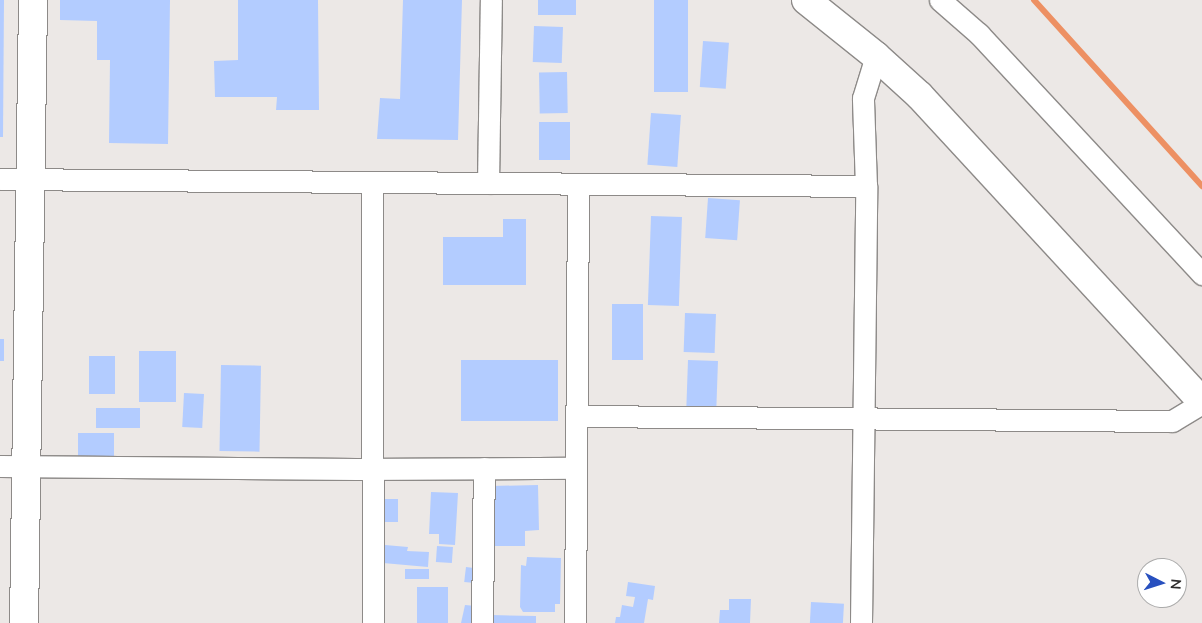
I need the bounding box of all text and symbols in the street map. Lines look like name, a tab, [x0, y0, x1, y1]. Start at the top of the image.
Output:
north arrow	[1137, 558, 1187, 608]
text: N	[1167, 578, 1185, 590]

